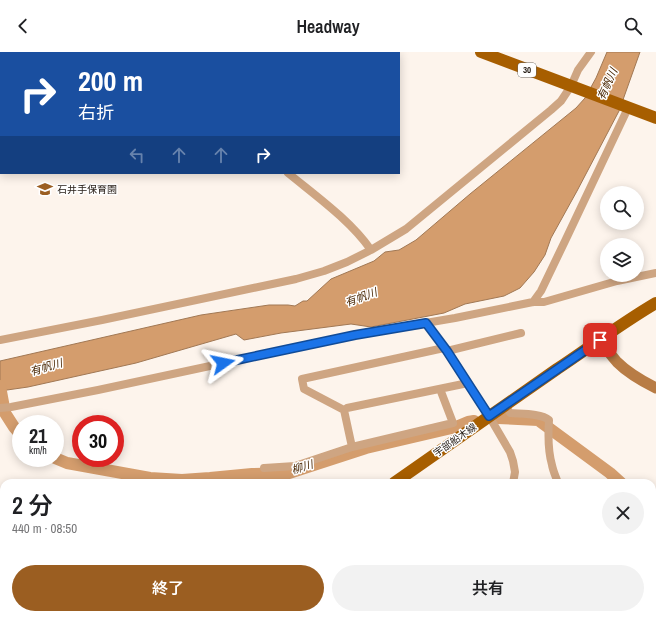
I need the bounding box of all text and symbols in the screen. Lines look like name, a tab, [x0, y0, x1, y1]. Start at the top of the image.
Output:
text: Headway	[296, 14, 360, 39]
icon: back	[12, 15, 34, 37]
icon: search	[622, 15, 644, 37]
text: 200 m	[78, 62, 143, 100]
road number: 30	[518, 63, 536, 77]
water label: 有帆川	[594, 65, 621, 102]
icon: right	[12, 68, 64, 120]
text: 右折	[78, 100, 114, 125]
icon: left	[126, 144, 148, 166]
icon: ahead	[168, 144, 190, 166]
icon: ahead	[210, 144, 232, 166]
icon: right	[252, 144, 274, 166]
school or university icon: 石井手保育園	[36, 180, 54, 198]
place label: 石井手保育園	[57, 183, 117, 196]
map controls	[600, 186, 644, 282]
button: search	[600, 186, 644, 230]
button: layers	[600, 238, 644, 282]
water label: 有帆川	[343, 284, 380, 309]
pin	[583, 323, 617, 357]
icon: arrive	[589, 329, 611, 351]
position arrow	[202, 342, 244, 384]
water label: 有帆川	[28, 355, 65, 378]
speed limit sign: 30	[72, 415, 124, 467]
street label: 宇部船木線	[431, 420, 479, 460]
text: 21	[29, 422, 47, 449]
text: km/h	[29, 444, 47, 457]
water label: 柳川	[289, 457, 316, 477]
text: 2 分	[12, 489, 52, 521]
button: close	[602, 492, 644, 534]
text: 440 m · 08:50	[12, 520, 77, 537]
button: 終了	[12, 565, 324, 611]
button: 共有	[332, 565, 644, 611]

